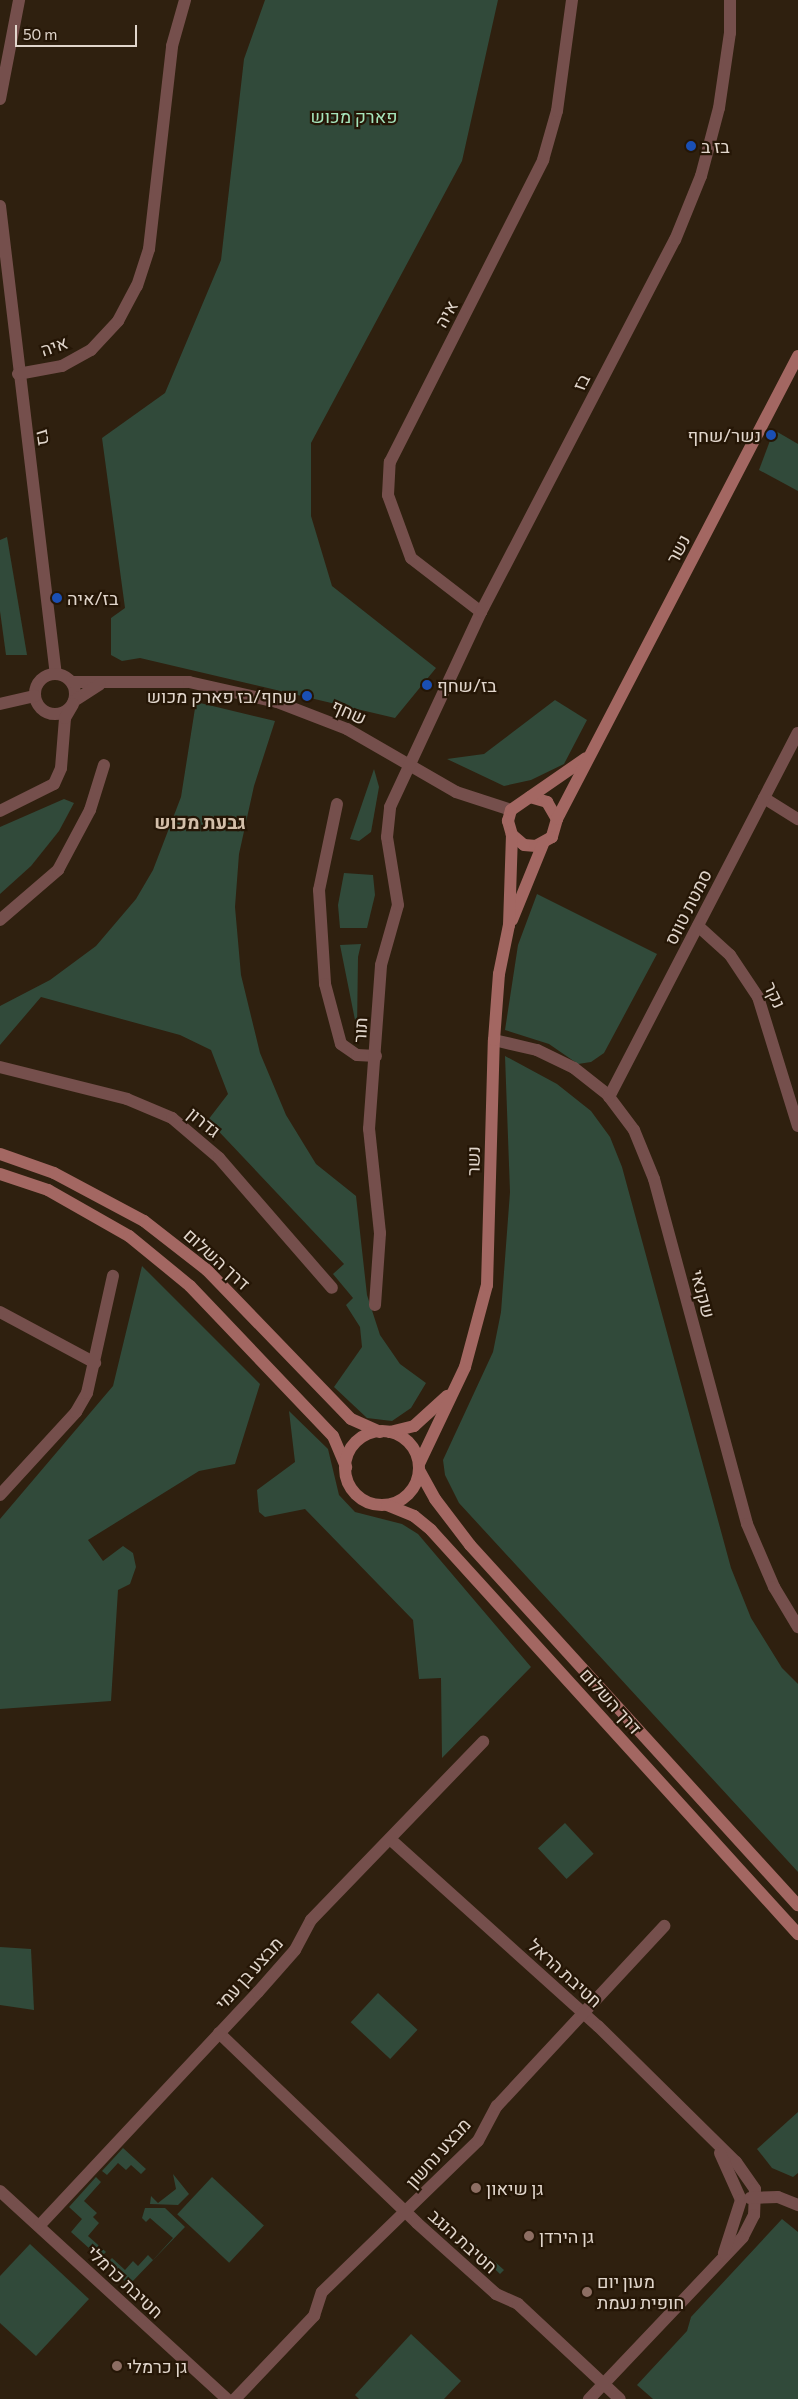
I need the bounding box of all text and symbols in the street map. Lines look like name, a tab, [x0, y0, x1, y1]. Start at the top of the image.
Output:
scale bar	[18, 15, 140, 47]
text: 50 m	[23, 25, 57, 43]
park label: פארק מכוש	[311, 105, 397, 127]
place label: בז ב	[701, 135, 730, 157]
marker: בז ב	[685, 140, 697, 152]
street label: איה	[430, 297, 462, 331]
street label: איה	[37, 331, 71, 361]
street label: בז	[568, 370, 594, 394]
place label: נשר/שחף	[687, 424, 761, 446]
street label: בז	[32, 428, 56, 446]
marker: נשר/שחף	[765, 429, 777, 441]
street label: נשר	[662, 531, 694, 567]
place label: בז/איה	[67, 587, 118, 609]
marker: בז/איה	[51, 592, 63, 604]
place label: בז/שחף	[437, 674, 497, 696]
marker: בז/שחף	[421, 679, 433, 691]
place label: שחף/בז פארק מכוש	[147, 685, 297, 707]
marker: שחף/בז פארק מכוש	[301, 690, 313, 702]
street label: שחף	[328, 695, 370, 729]
district label: גבעת מכוש	[154, 811, 246, 833]
street label: סמטת טווס	[660, 866, 716, 948]
street label: נקר	[760, 978, 790, 1012]
street label: תור	[349, 1017, 371, 1043]
street label: גדרון	[183, 1102, 225, 1142]
street label: נשר	[462, 1146, 484, 1176]
street label: דרך השלום	[180, 1224, 254, 1294]
street label: שקנאי	[686, 1268, 720, 1320]
street label: דרך השלום	[576, 1664, 646, 1738]
street label: מבצע בן עמי	[211, 1932, 287, 2014]
street label: חטיבת הראל	[524, 1934, 606, 2012]
street label: מבצע נחשון	[401, 2114, 475, 2192]
place label: גן שיאון	[486, 2177, 543, 2199]
marker: גן שיאון	[470, 2182, 482, 2194]
street label: חטיבת הנגב	[424, 2204, 502, 2278]
place label: גן הירדן	[539, 2225, 594, 2247]
marker: גן הירדן	[523, 2230, 535, 2242]
street label: חטיבת כרמלי	[82, 2241, 168, 2323]
place label: מעון יום חופית נעמת	[597, 2271, 684, 2314]
marker: מעון יום חופית נעמת	[581, 2286, 593, 2298]
place label: גן כרמלי	[127, 2355, 187, 2377]
marker: גן כרמלי	[111, 2360, 123, 2372]

